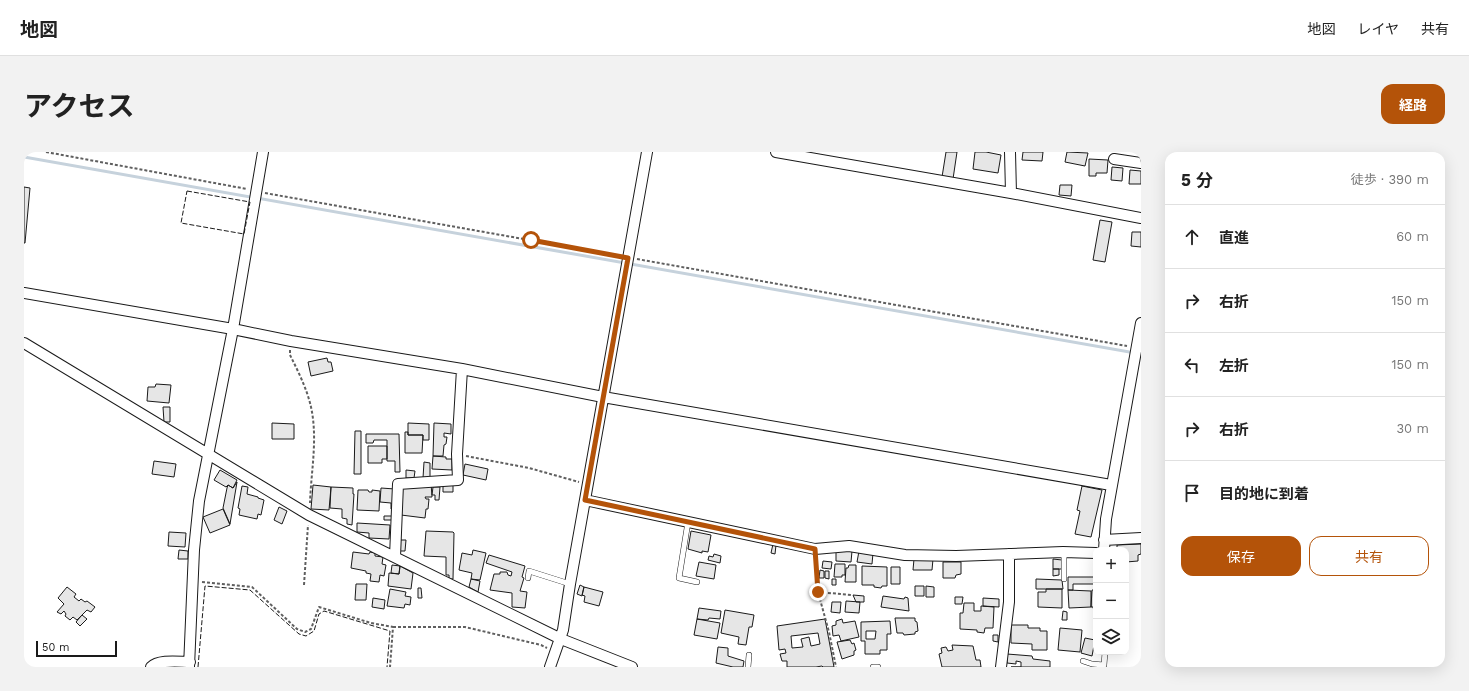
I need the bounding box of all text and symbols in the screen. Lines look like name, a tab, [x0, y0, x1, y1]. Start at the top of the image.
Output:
text: 地図	[20, 18, 58, 41]
text: 地図	[1307, 21, 1335, 37]
text: レイヤ	[1357, 21, 1399, 37]
text: 共有	[1421, 21, 1449, 37]
button: 経路	[1381, 84, 1445, 124]
text: アクセス	[24, 90, 135, 123]
text: 5 分	[1181, 170, 1213, 190]
text: 徒歩 · 390 m	[1351, 172, 1429, 187]
icon: ahead	[1181, 226, 1203, 248]
text: 直進	[1219, 229, 1249, 247]
text: 60 m	[1396, 229, 1429, 244]
route start	[522, 231, 540, 249]
icon: right	[1181, 290, 1203, 312]
text: 右折	[1219, 293, 1249, 311]
text: 150 m	[1391, 293, 1429, 308]
icon: left	[1181, 354, 1203, 376]
text: 左折	[1219, 357, 1249, 375]
text: 150 m	[1391, 357, 1429, 372]
icon: right	[1181, 418, 1203, 440]
text: 右折	[1219, 421, 1249, 439]
text: 30 m	[1397, 421, 1429, 436]
icon: arrive	[1181, 482, 1203, 504]
text: 目的地に到着	[1219, 485, 1309, 503]
button: 保存	[1181, 536, 1301, 576]
button: 共有	[1309, 536, 1429, 576]
map controls	[1093, 547, 1129, 655]
button: +	[1093, 547, 1129, 583]
route end	[809, 583, 827, 601]
button: −	[1093, 583, 1129, 619]
button: layers	[1093, 619, 1129, 655]
scale bar	[36, 639, 117, 658]
text: 50 m	[42, 641, 69, 654]

